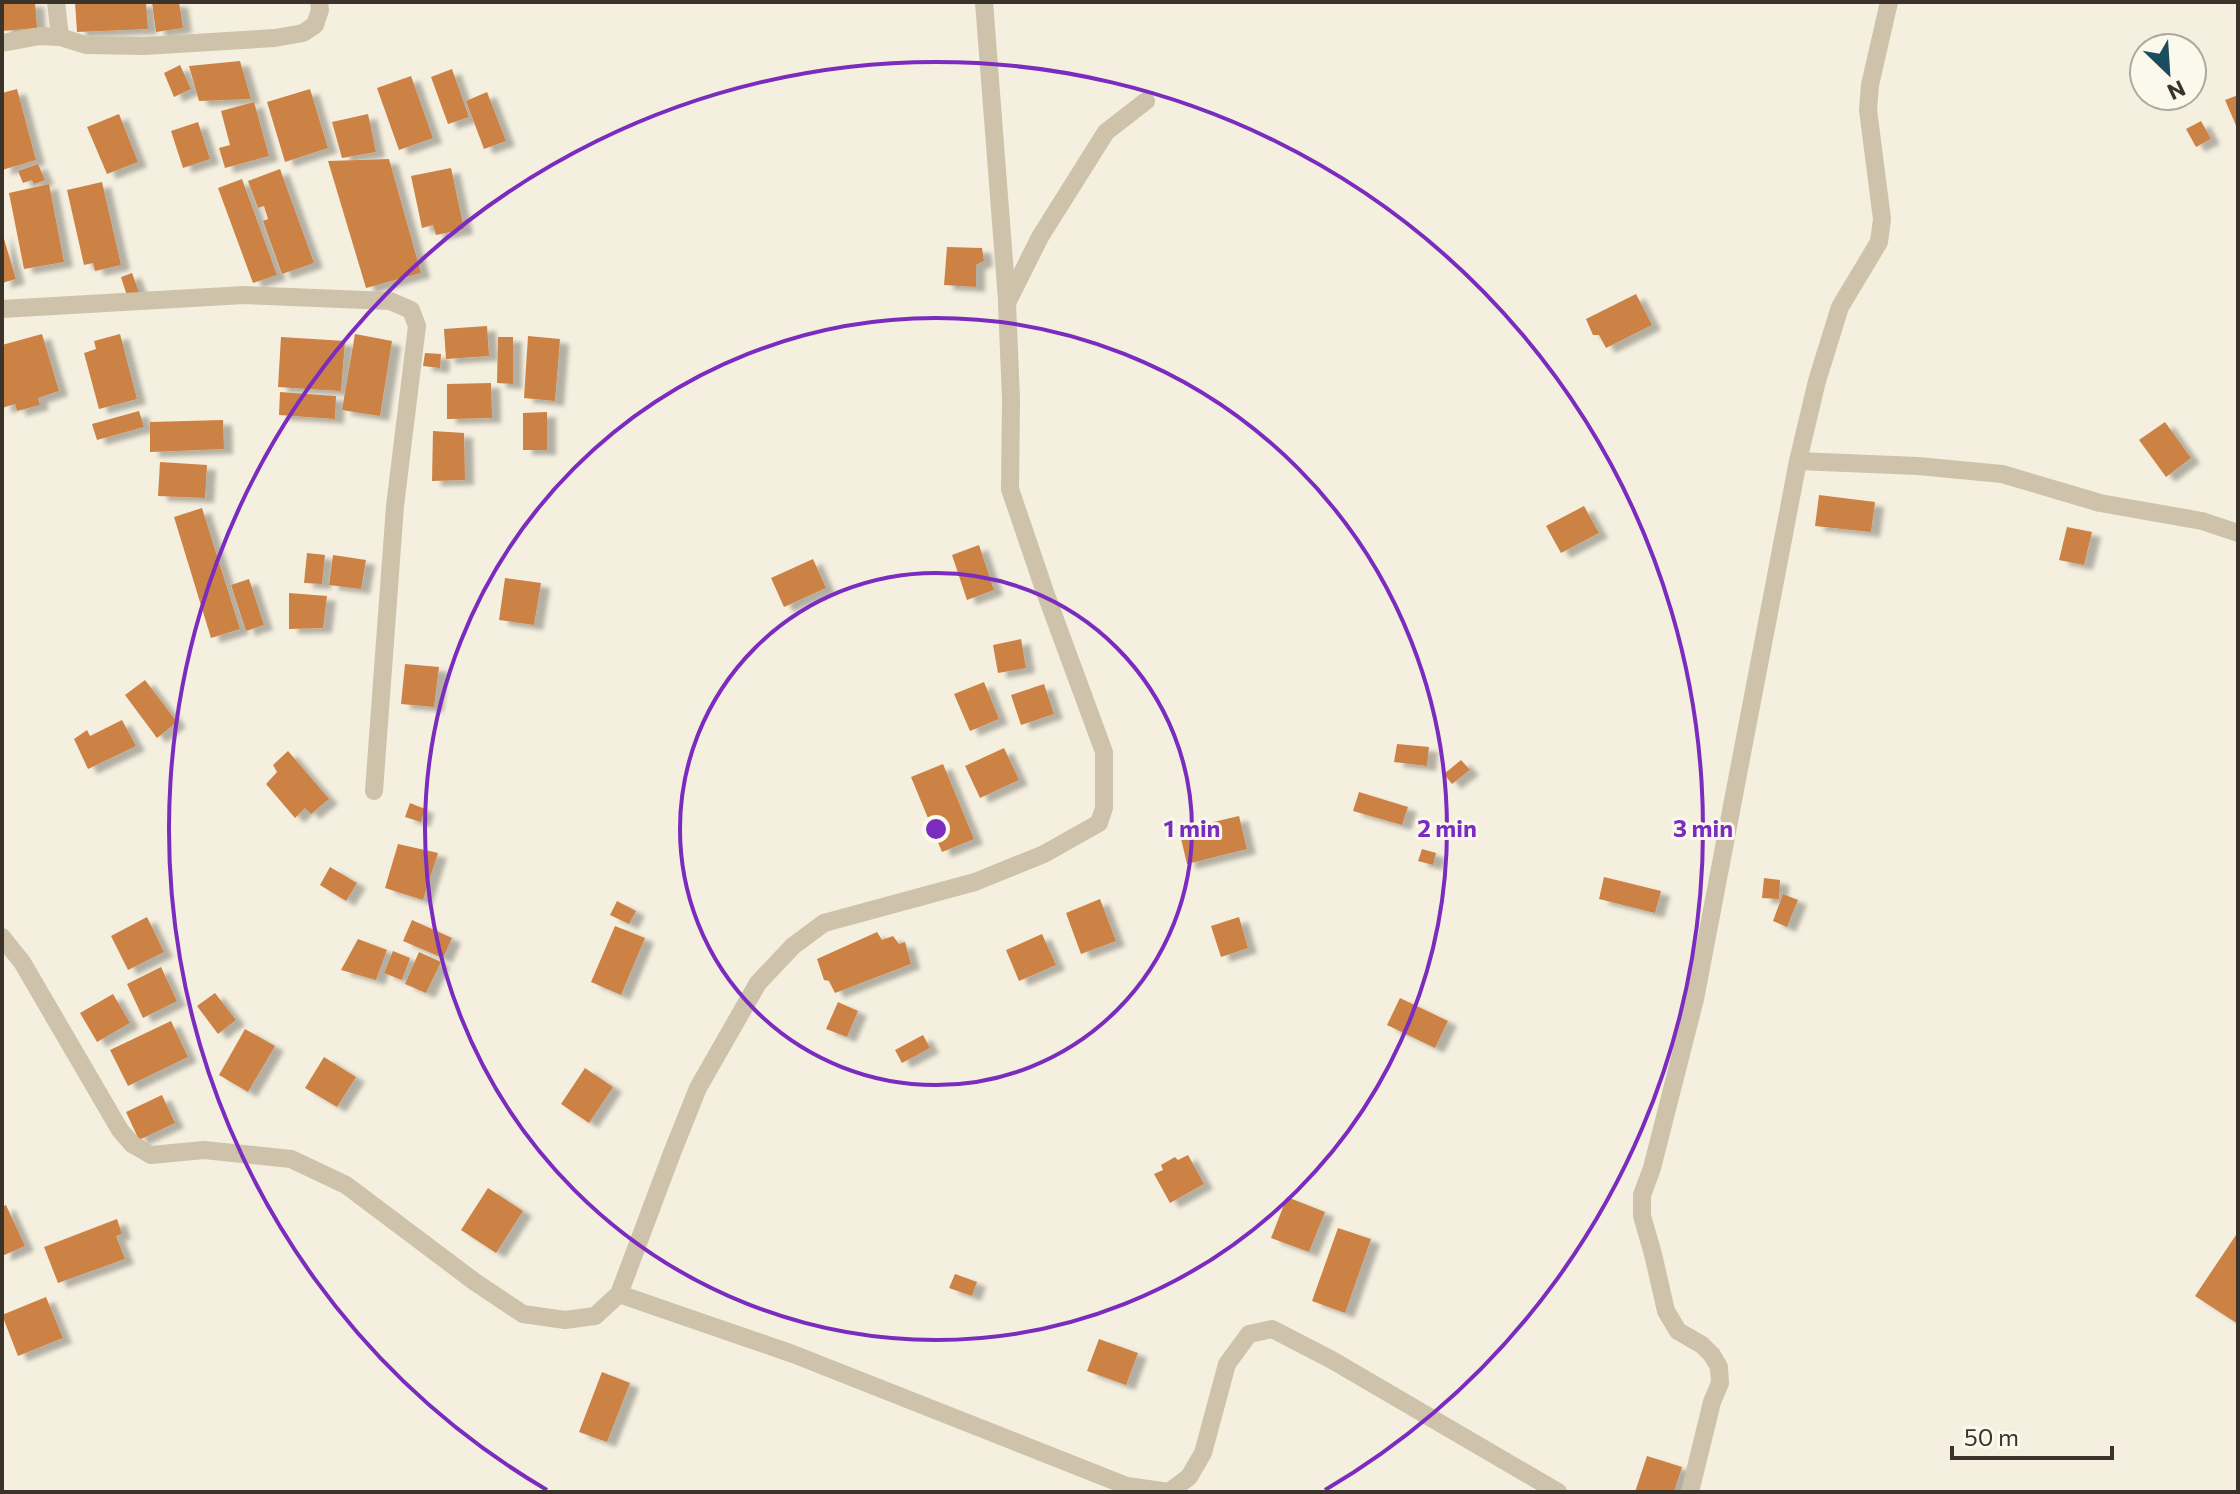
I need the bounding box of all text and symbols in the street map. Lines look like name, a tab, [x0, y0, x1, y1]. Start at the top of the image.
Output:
north arrow	[2128, 32, 2208, 112]
text: N	[2163, 75, 2190, 106]
text: 1 min	[1164, 813, 1220, 842]
text: 2 min	[1417, 813, 1477, 842]
text: 3 min	[1673, 813, 1733, 842]
centre of rings	[922, 815, 950, 843]
scale bar	[1952, 1410, 2112, 1460]
text: 50 m	[1964, 1422, 2019, 1451]

